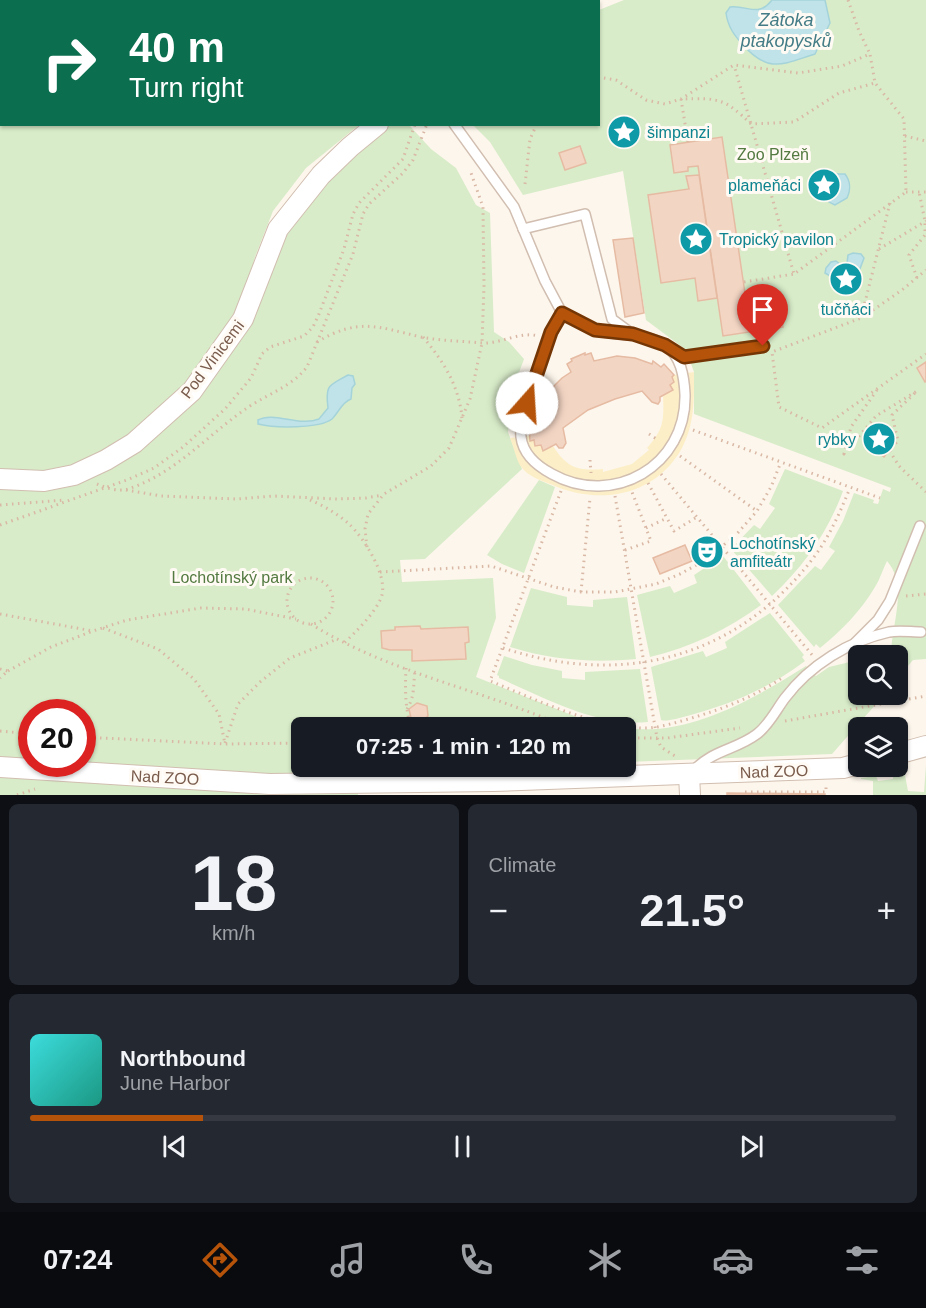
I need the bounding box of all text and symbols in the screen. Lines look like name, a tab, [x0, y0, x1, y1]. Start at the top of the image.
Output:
water label: Zátoka ptakopysků	[739, 10, 832, 51]
icon: right	[30, 24, 108, 102]
text: 40 m	[129, 24, 225, 71]
text: Turn right	[129, 73, 244, 103]
place icon: šimpanzi	[606, 114, 642, 150]
place label: šimpanzi	[647, 124, 710, 141]
park label: Zoo Plzeň	[737, 146, 809, 163]
place icon: plameňáci	[806, 167, 842, 203]
place label: plameňáci	[728, 177, 801, 194]
place icon: Tropický pavilon	[678, 221, 714, 257]
place label: Tropický pavilon	[719, 231, 834, 248]
place icon: tučňáci	[828, 261, 864, 297]
pin	[737, 284, 788, 346]
icon: arrive	[746, 293, 779, 326]
place label: tučňáci	[821, 301, 871, 318]
street label: Pod Vinicemi	[178, 317, 247, 402]
position arrow	[495, 371, 559, 435]
place icon: rybky	[861, 421, 897, 457]
place label: rybky	[818, 431, 856, 448]
theatre icon: Lochotínský amfiteátr	[689, 534, 725, 570]
place label: Lochotínský amfiteátr	[730, 535, 815, 570]
park label: Lochotínský park	[172, 569, 293, 586]
map controls	[848, 645, 908, 777]
button: search	[848, 645, 908, 705]
speed limit sign: 20	[18, 699, 96, 777]
button: layers	[848, 717, 908, 777]
text: 07:25 · 1 min · 120 m	[356, 734, 571, 759]
street label: Nad ZOO	[740, 762, 809, 781]
street label: Nad ZOO	[130, 767, 200, 788]
text: 18	[190, 839, 277, 927]
text: Climate	[489, 854, 556, 876]
text: 21.5°	[639, 885, 745, 936]
text: −	[489, 892, 508, 929]
text: +	[877, 892, 896, 929]
text: km/h	[212, 922, 255, 944]
text: Northbound	[120, 1046, 246, 1071]
text: June Harbor	[120, 1072, 230, 1094]
icon: previous	[158, 1130, 191, 1163]
icon: pause	[446, 1130, 479, 1163]
icon: next	[735, 1130, 768, 1163]
icon: directions	[199, 1239, 241, 1281]
icon: music	[327, 1239, 369, 1281]
icon: phone	[455, 1239, 497, 1281]
icon: climate	[584, 1239, 626, 1281]
icon: car	[712, 1239, 754, 1281]
icon: filters	[841, 1239, 883, 1281]
text: 07:24	[43, 1245, 112, 1275]

